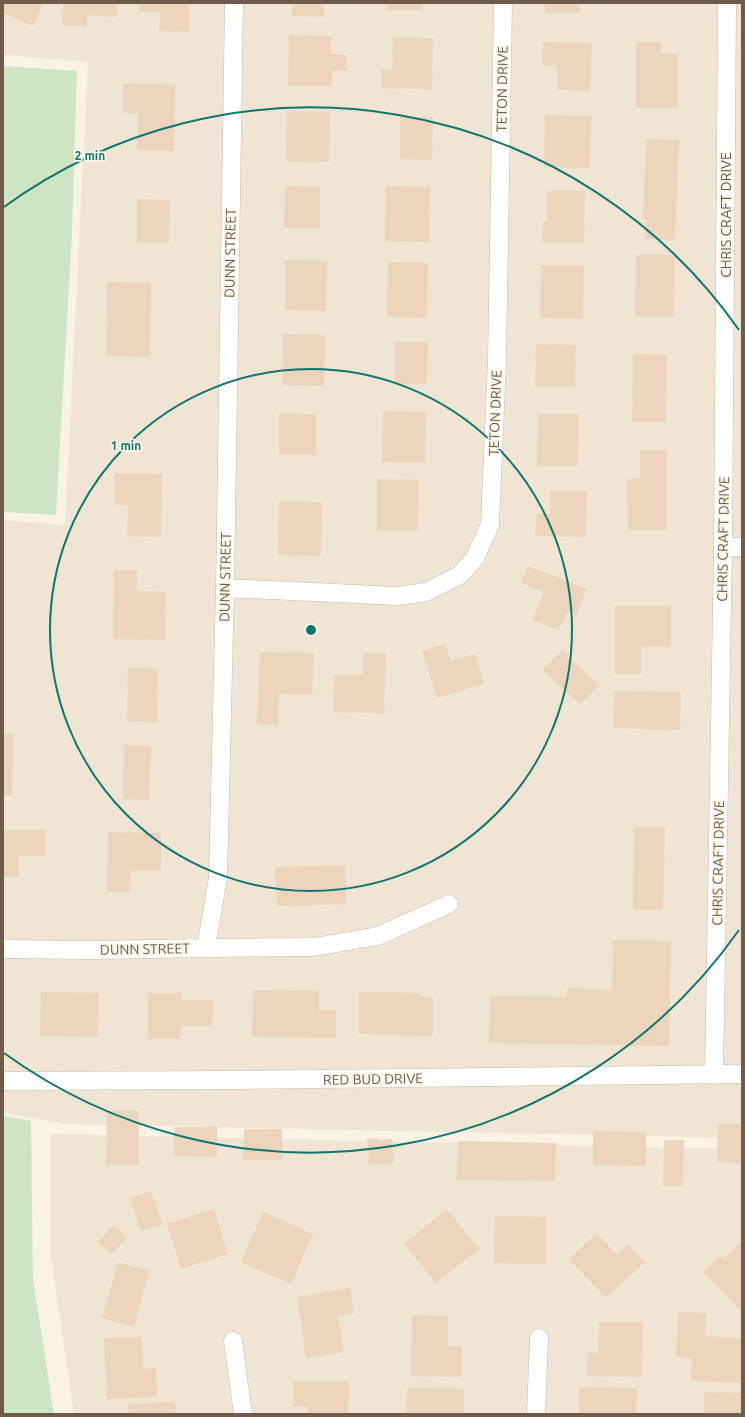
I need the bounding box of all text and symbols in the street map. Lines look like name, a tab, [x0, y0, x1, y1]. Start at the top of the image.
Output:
street label: TETON DRIVE	[493, 46, 511, 132]
text: 2 min	[75, 149, 105, 162]
street label: CHRIS CRAFT DRIVE	[718, 152, 734, 278]
street label: DUNN STREET	[221, 208, 239, 298]
street label: TETON DRIVE	[486, 370, 505, 456]
text: 1 min	[111, 439, 141, 452]
street label: CHRIS CRAFT DRIVE	[714, 476, 732, 602]
street label: DUNN STREET	[216, 532, 234, 622]
centre of rings	[304, 623, 318, 637]
street label: CHRIS CRAFT DRIVE	[709, 800, 727, 926]
street label: DUNN STREET	[100, 940, 190, 958]
street label: RED BUD DRIVE	[323, 1070, 423, 1088]

